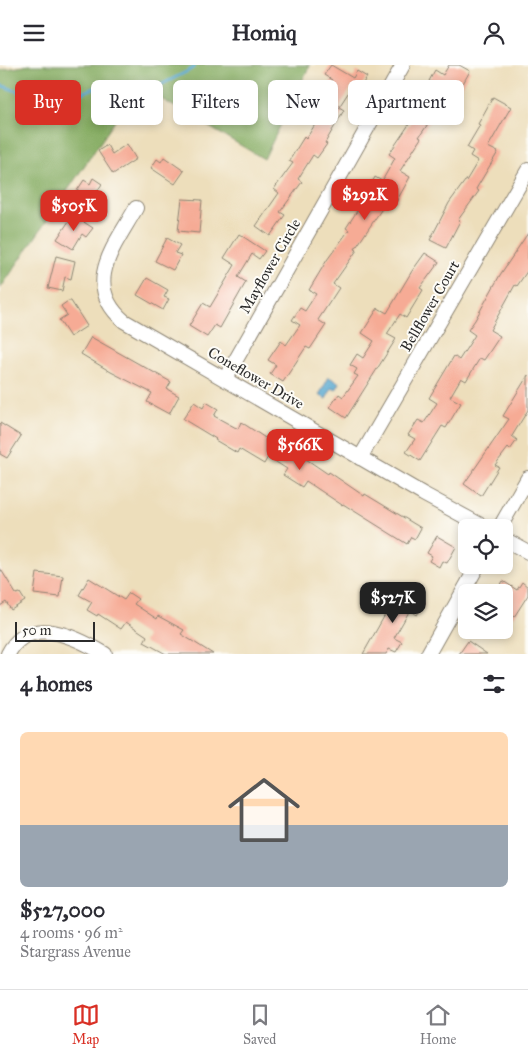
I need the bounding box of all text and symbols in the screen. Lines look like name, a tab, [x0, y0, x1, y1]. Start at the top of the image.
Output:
icon: menu	[20, 19, 48, 47]
text: Homiq	[232, 19, 296, 46]
icon: person	[480, 19, 508, 47]
chip: Buy	[15, 80, 81, 125]
chip: Rent	[91, 80, 163, 125]
chip: Filters	[173, 80, 258, 125]
chip: New	[268, 80, 338, 125]
chip: Apartment	[348, 80, 464, 125]
pin: $292K	[330, 179, 400, 221]
text: $292K	[342, 185, 388, 204]
pin: $505K	[39, 189, 109, 232]
text: $505K	[51, 196, 97, 215]
street label: Mayflower Circle	[236, 216, 304, 316]
street label: Bellflower Court	[397, 257, 464, 355]
street label: Coneflower Drive	[205, 343, 307, 413]
pin: $566K	[265, 429, 335, 471]
text: $566K	[278, 435, 322, 454]
map controls	[458, 519, 513, 639]
button: locate	[458, 519, 513, 574]
pin: $527K	[358, 581, 428, 624]
button: layers	[458, 584, 513, 639]
text: $527K	[371, 588, 415, 607]
scale bar	[15, 619, 95, 642]
text: 50 m	[22, 622, 51, 639]
icon: filters	[480, 670, 508, 698]
text: 4 homes	[20, 671, 92, 697]
icon: home	[219, 765, 309, 855]
text: $527,000	[20, 897, 105, 923]
text: 4 rooms · 96 m²	[20, 923, 123, 942]
text: Stargrass Avenue	[20, 942, 131, 961]
tab: Map	[72, 1001, 100, 1048]
tab: Saved	[243, 1001, 276, 1048]
tab: Home	[420, 1001, 456, 1048]

